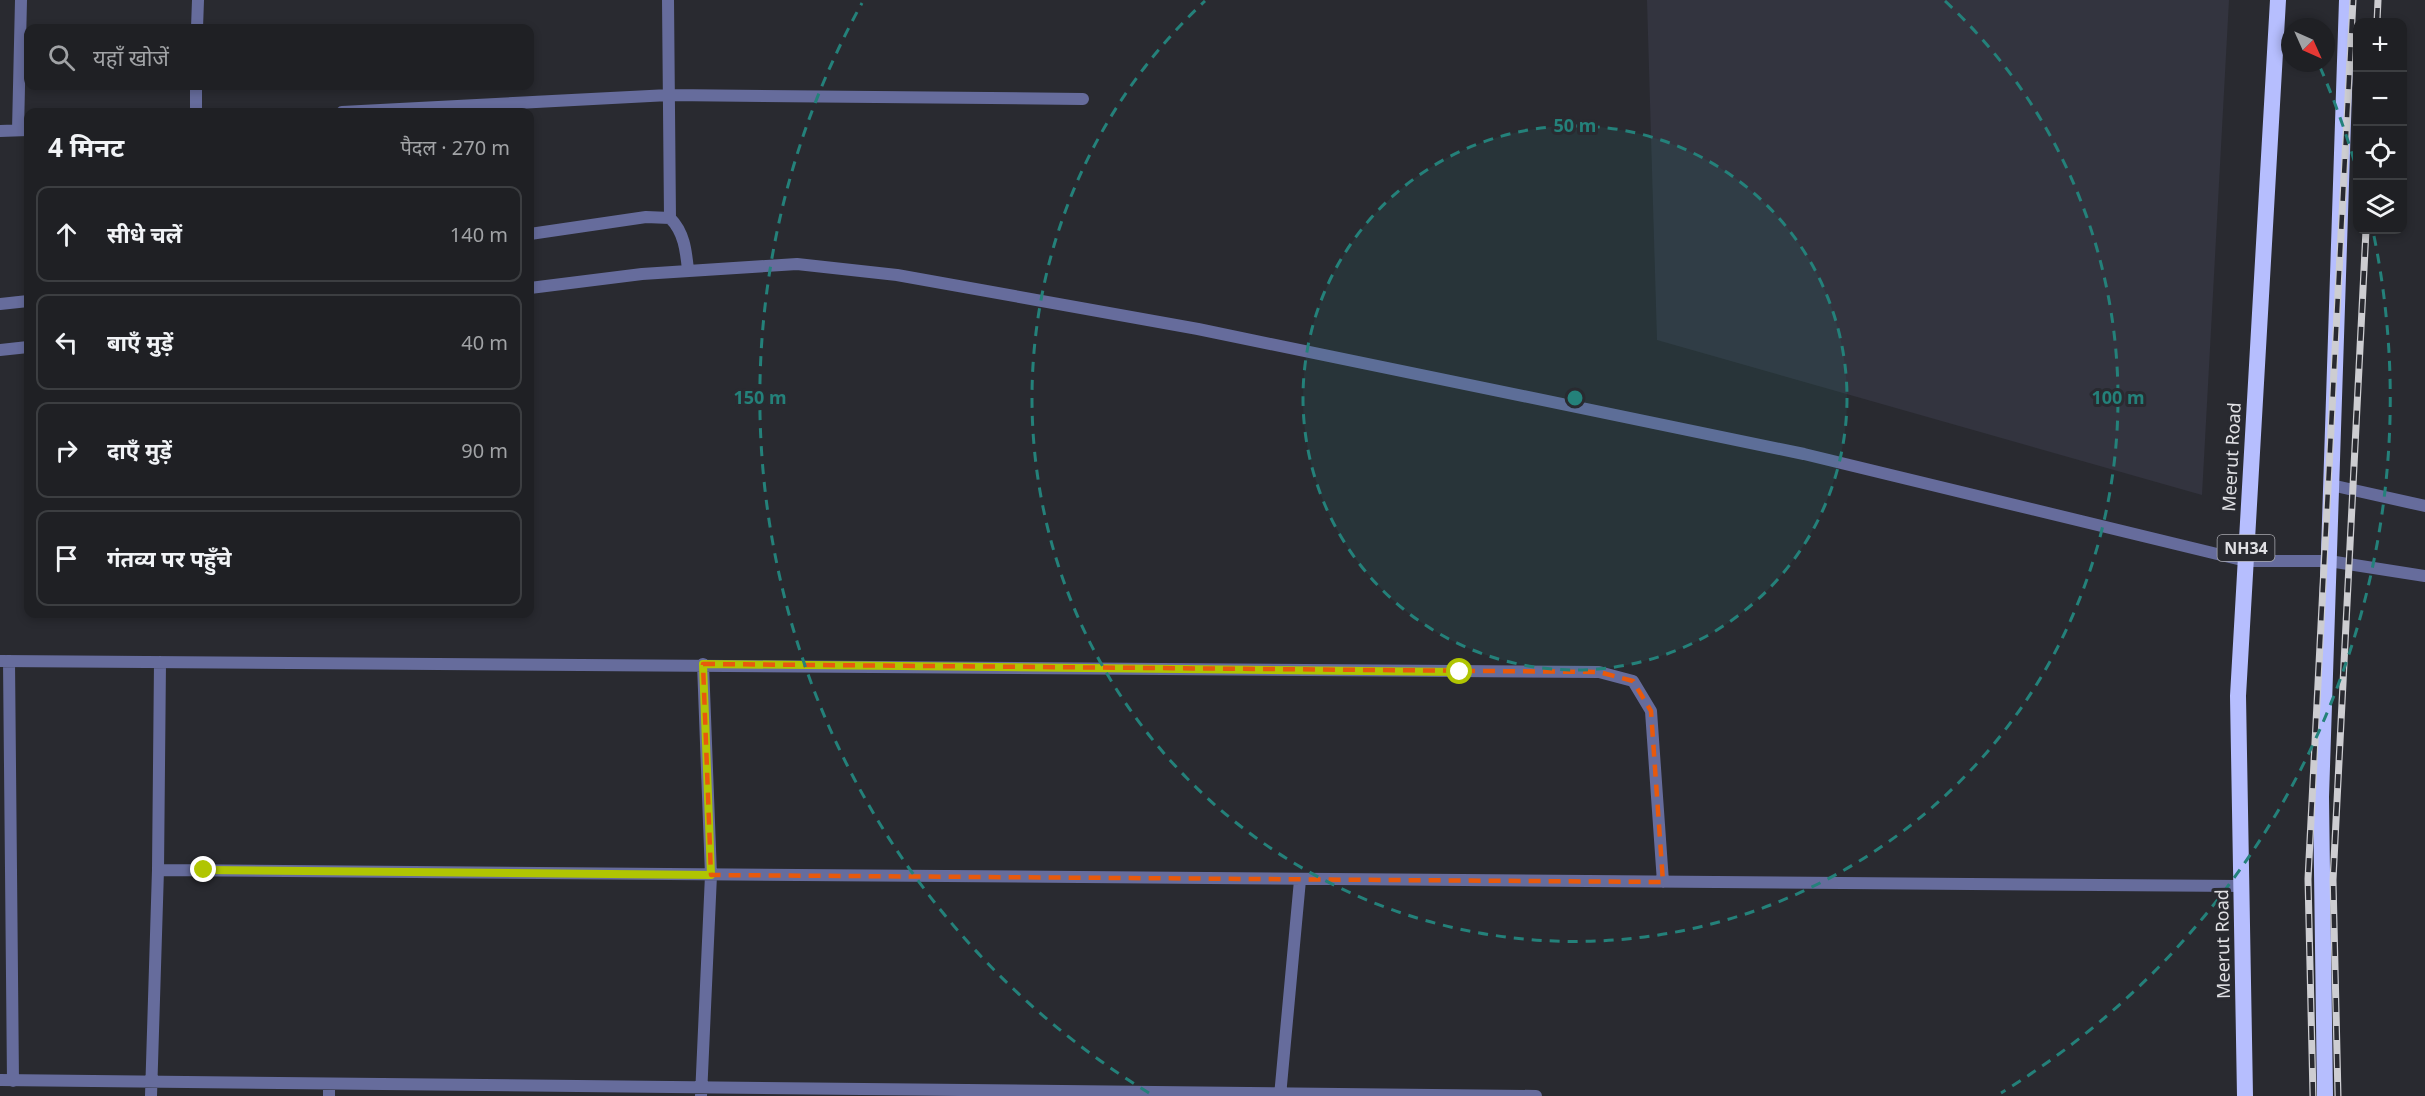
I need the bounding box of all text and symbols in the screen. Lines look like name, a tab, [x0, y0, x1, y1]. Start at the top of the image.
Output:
north arrow	[2281, 18, 2335, 72]
map controls	[2353, 18, 2407, 234]
button: +	[2353, 18, 2407, 72]
search box	[24, 24, 534, 90]
icon: search	[45, 41, 78, 74]
text: यहाँ खोजें	[93, 42, 169, 72]
button: −	[2353, 72, 2407, 126]
text: 50 m	[1554, 113, 1596, 137]
button: locate	[2353, 126, 2407, 180]
text: 4 मिनट	[48, 129, 124, 165]
text: पैदल · 270 m	[400, 134, 510, 161]
button: layers	[2353, 180, 2407, 234]
icon: ahead	[50, 218, 83, 251]
text: सीधे चलें	[107, 219, 182, 249]
text: 140 m	[450, 221, 508, 248]
icon: left	[50, 326, 83, 359]
text: बाएँ मुड़ें	[107, 327, 173, 357]
text: 40 m	[461, 329, 508, 356]
text: 150 m	[733, 385, 787, 409]
text: 100 m	[2091, 385, 2145, 409]
centre of rings	[1565, 388, 1585, 408]
street label: Meerut Road	[2216, 402, 2246, 512]
icon: right	[50, 434, 83, 467]
text: दाएँ मुड़ें	[107, 435, 172, 465]
text: 90 m	[461, 437, 508, 464]
road number: NH34	[2218, 535, 2274, 561]
icon: arrive	[50, 542, 83, 575]
text: गंतव्य पर पहुँचे	[107, 543, 232, 573]
route start	[1446, 658, 1472, 684]
route end	[190, 856, 216, 882]
street label: Meerut Road	[2209, 889, 2235, 999]

